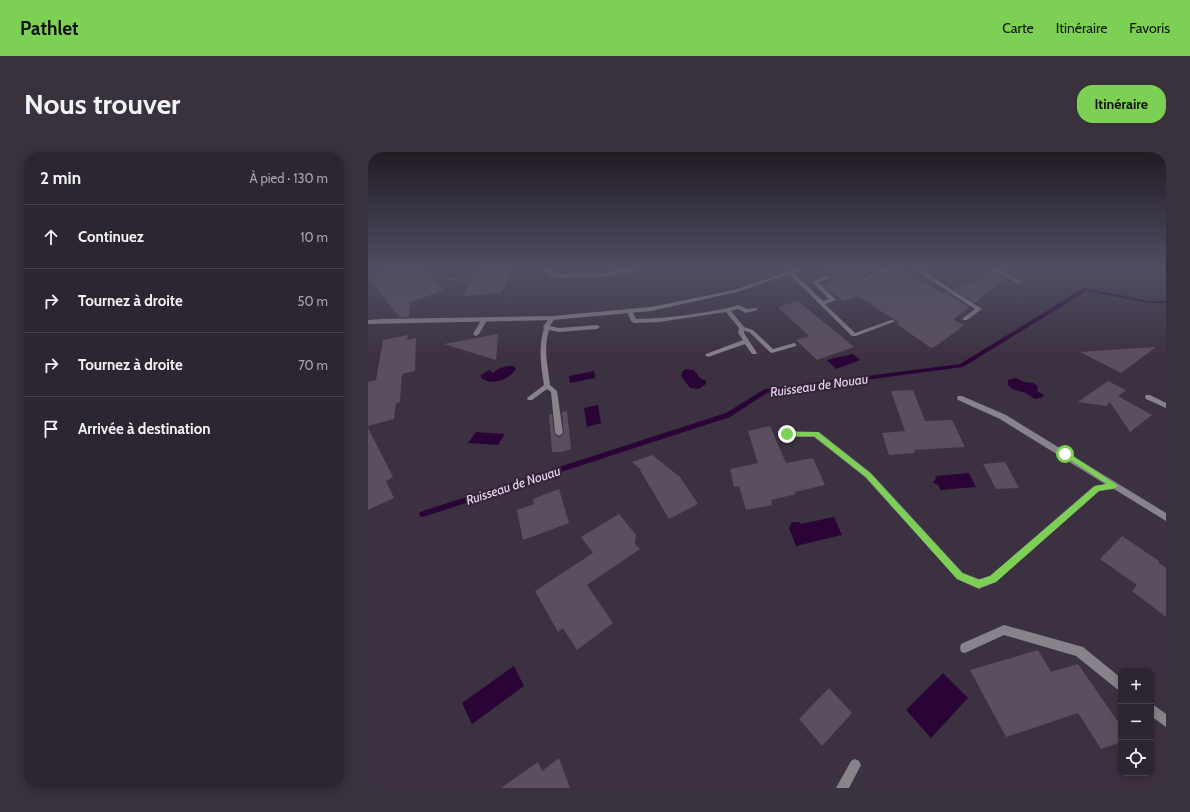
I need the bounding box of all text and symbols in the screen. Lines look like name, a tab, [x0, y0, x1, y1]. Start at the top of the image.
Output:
text: Pathlet	[20, 17, 79, 40]
text: Carte	[1002, 19, 1034, 37]
text: Itinéraire	[1056, 19, 1107, 37]
text: Favoris	[1129, 19, 1170, 37]
button: Itinéraire	[1077, 85, 1166, 123]
text: Nous trouver	[24, 87, 180, 121]
text: 2 min	[40, 168, 81, 188]
text: À pied · 130 m	[250, 170, 328, 186]
icon: ahead	[40, 226, 62, 248]
text: Continuez	[78, 228, 144, 246]
text: 10 m	[300, 229, 328, 245]
icon: right	[40, 290, 62, 312]
text: Tournez à droite	[78, 292, 183, 310]
text: 50 m	[298, 293, 328, 309]
icon: right	[40, 354, 62, 376]
text: Tournez à droite	[78, 356, 183, 374]
text: 70 m	[298, 357, 328, 373]
water label: Ruisseau de Nouau	[769, 370, 870, 400]
icon: arrive	[40, 418, 62, 440]
text: Arrivée à destination	[78, 420, 210, 438]
route end	[778, 425, 796, 443]
route start	[1056, 445, 1074, 463]
water label: Ruisseau de Nouau	[464, 462, 563, 508]
map controls	[1118, 668, 1154, 776]
button: +	[1118, 668, 1154, 704]
button: −	[1118, 704, 1154, 740]
button: locate	[1118, 740, 1154, 776]

